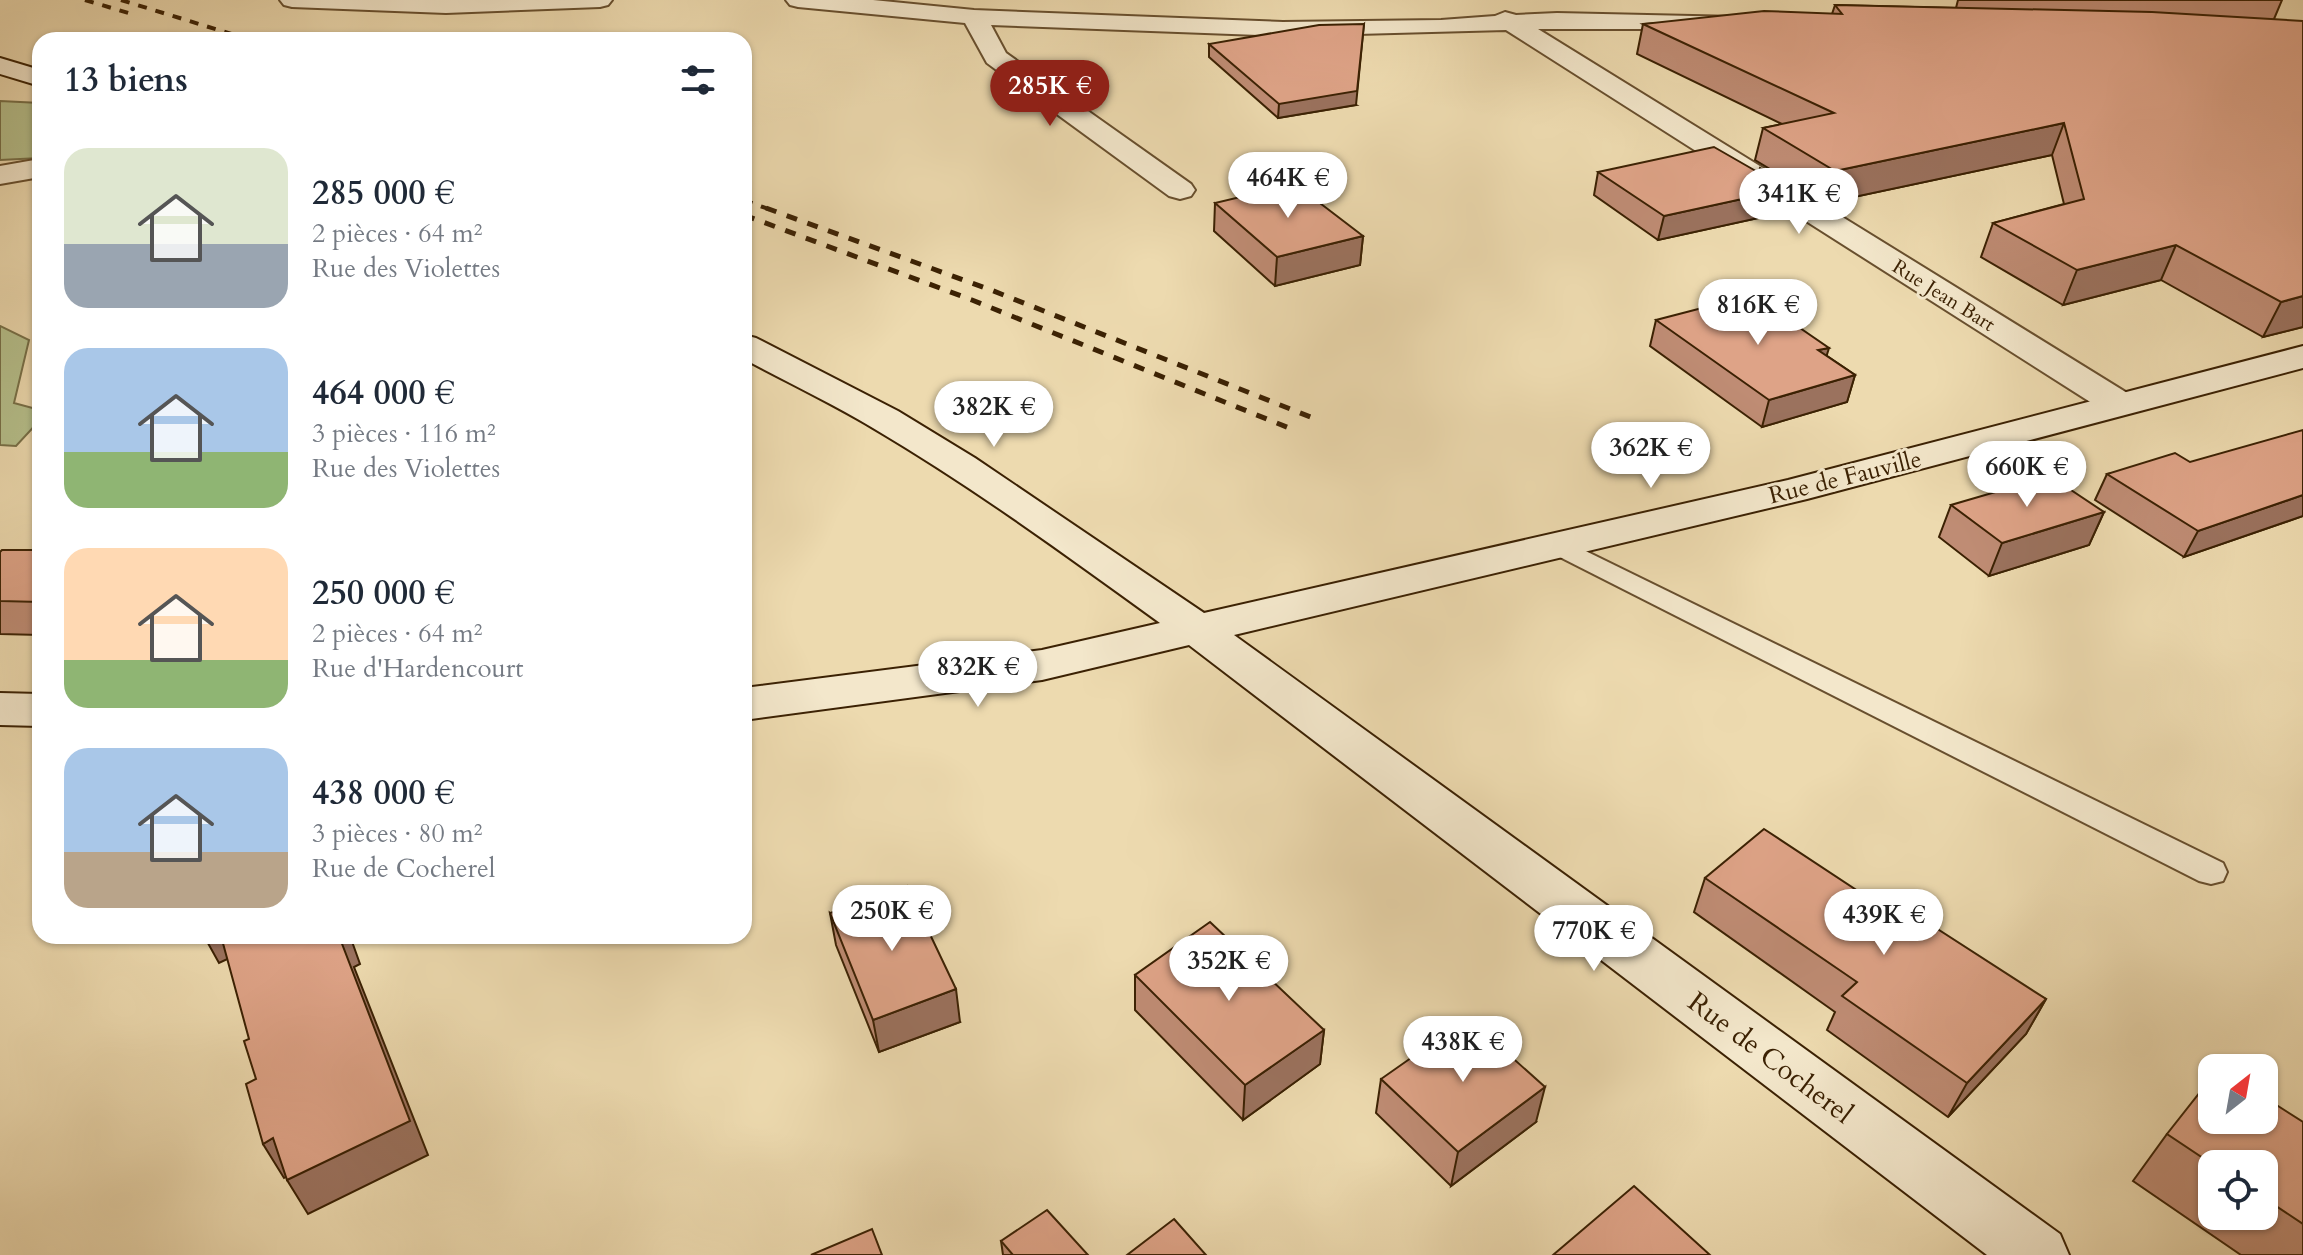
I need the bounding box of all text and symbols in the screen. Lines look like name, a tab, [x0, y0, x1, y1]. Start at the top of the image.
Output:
text: 13 biens	[64, 57, 188, 103]
icon: filters	[676, 58, 720, 102]
pin: 285K €	[985, 60, 1115, 128]
text: 285K €	[1008, 68, 1092, 103]
pin: 464K €	[1223, 152, 1353, 220]
text: 464K €	[1246, 160, 1330, 195]
pin: 341K €	[1734, 168, 1864, 236]
text: 285 000 €	[312, 170, 455, 216]
text: 341K €	[1757, 176, 1841, 211]
icon: home	[128, 180, 224, 276]
text: 2 pièces · 64 m²	[312, 216, 483, 251]
text: Rue des Violettes	[312, 251, 500, 286]
street label: Rue Jean Bart	[1887, 253, 2001, 338]
pin: 816K €	[1693, 279, 1823, 347]
text: 816K €	[1716, 287, 1800, 322]
text: 464 000 €	[312, 370, 455, 416]
icon: home	[128, 380, 224, 476]
pin: 382K €	[929, 381, 1059, 449]
text: 382K €	[952, 389, 1036, 424]
text: 3 pièces · 116 m²	[312, 416, 496, 451]
pin: 362K €	[1586, 422, 1716, 490]
text: 362K €	[1609, 430, 1693, 465]
pin: 660K €	[1962, 441, 2092, 509]
street label: Rue de Fauville	[1765, 443, 1925, 512]
text: 660K €	[1985, 449, 2069, 484]
text: Rue des Violettes	[312, 451, 500, 486]
text: 250 000 €	[312, 570, 455, 616]
icon: home	[128, 580, 224, 676]
text: 2 pièces · 64 m²	[312, 616, 483, 651]
pin: 832K €	[913, 641, 1043, 709]
text: 832K €	[936, 649, 1020, 684]
text: Rue d'Hardencourt	[312, 651, 524, 686]
text: 438 000 €	[312, 770, 455, 816]
icon: home	[128, 780, 224, 876]
text: 3 pièces · 80 m²	[312, 816, 483, 851]
text: Rue de Cocherel	[312, 851, 495, 886]
pin: 250K €	[827, 885, 957, 953]
pin: 439K €	[1819, 889, 1949, 957]
text: 250K €	[850, 893, 934, 928]
text: 439K €	[1842, 897, 1926, 932]
pin: 770K €	[1529, 905, 1659, 973]
text: 770K €	[1552, 913, 1636, 948]
pin: 352K €	[1164, 935, 1294, 1003]
text: 352K €	[1187, 943, 1271, 978]
street label: Rue de Cocherel	[1680, 983, 1861, 1132]
pin: 438K €	[1398, 1016, 1528, 1084]
text: 438K €	[1421, 1024, 1505, 1059]
north arrow	[2198, 1054, 2278, 1134]
map controls	[2198, 1054, 2278, 1230]
button: locate	[2198, 1150, 2278, 1230]

